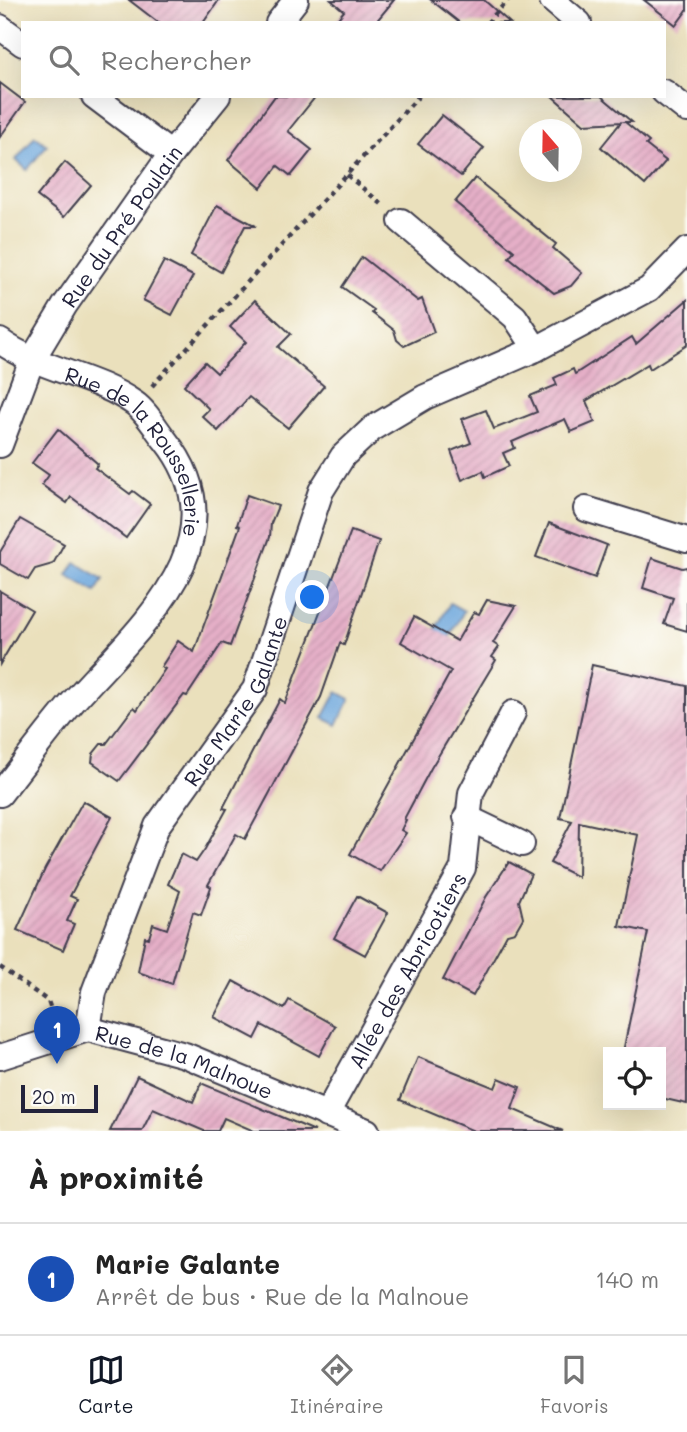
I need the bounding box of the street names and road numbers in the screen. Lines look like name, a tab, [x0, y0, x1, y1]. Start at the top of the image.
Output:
street label: Rue du Pré Poulain	[54, 139, 187, 312]
street label: Rue de la Roussellerie	[62, 359, 207, 539]
street label: Rue Marie Galante	[177, 612, 292, 791]
street label: Allée des Abricotiers	[341, 867, 472, 1073]
street label: Rue de la Malnoue	[93, 1018, 277, 1104]

